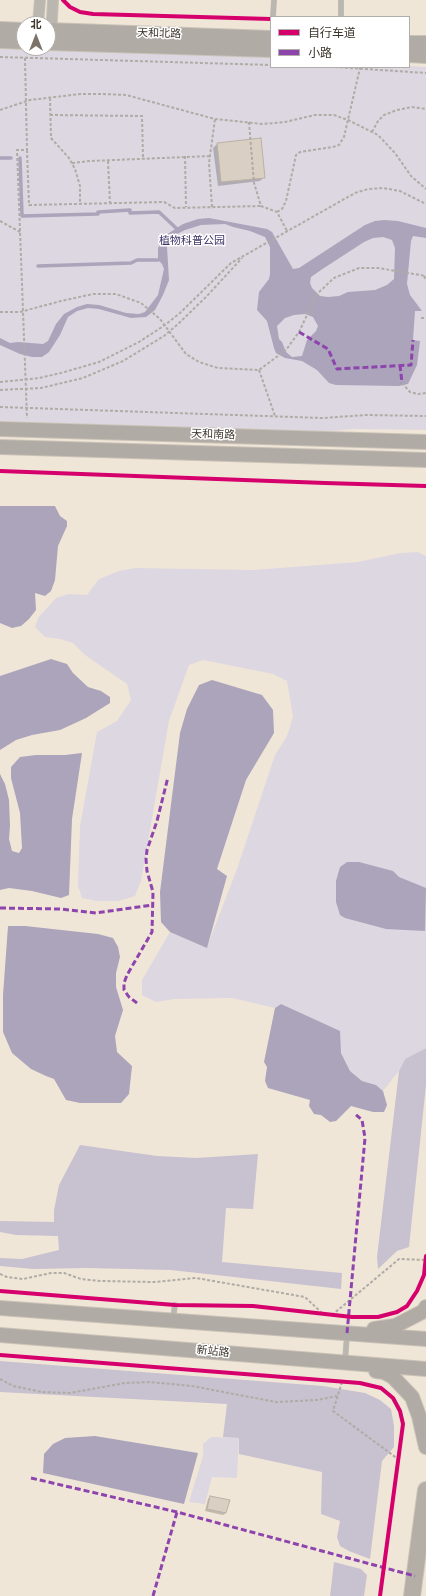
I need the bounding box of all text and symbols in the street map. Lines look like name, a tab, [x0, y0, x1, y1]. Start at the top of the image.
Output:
north arrow	[16, 16, 56, 56]
legend	[270, 16, 410, 68]
text: 北	[31, 17, 42, 32]
text: 自行车道	[308, 25, 356, 41]
street label: 天和北路	[137, 27, 181, 41]
text: 小路	[308, 45, 332, 61]
park label: 植物科普公园	[159, 234, 225, 248]
street label: 天和南路	[191, 428, 235, 442]
street label: 新站路	[196, 1344, 230, 1360]

